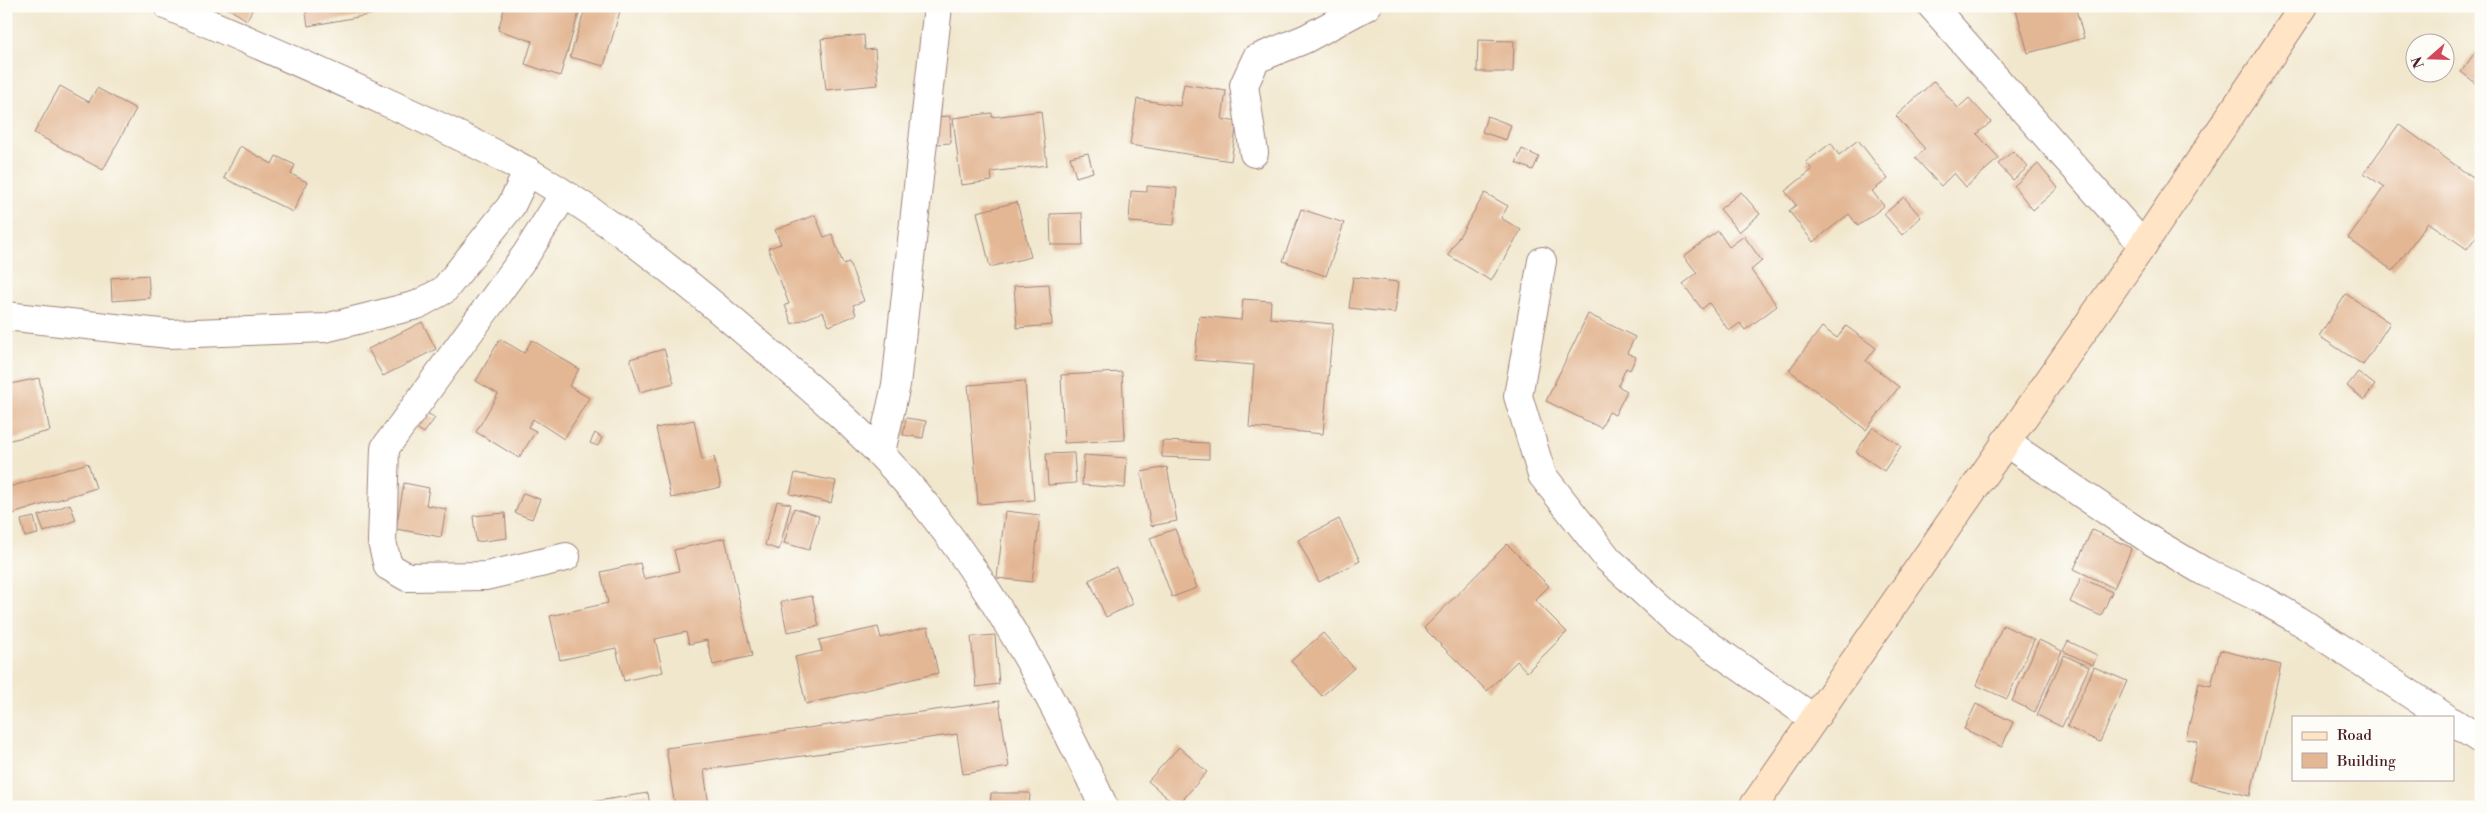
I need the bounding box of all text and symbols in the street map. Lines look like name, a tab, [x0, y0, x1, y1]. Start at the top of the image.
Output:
north arrow	[2404, 32, 2454, 82]
text: N	[2408, 54, 2429, 70]
legend	[2292, 716, 2454, 780]
text: Road	[2337, 726, 2372, 745]
text: Building	[2336, 752, 2396, 771]

